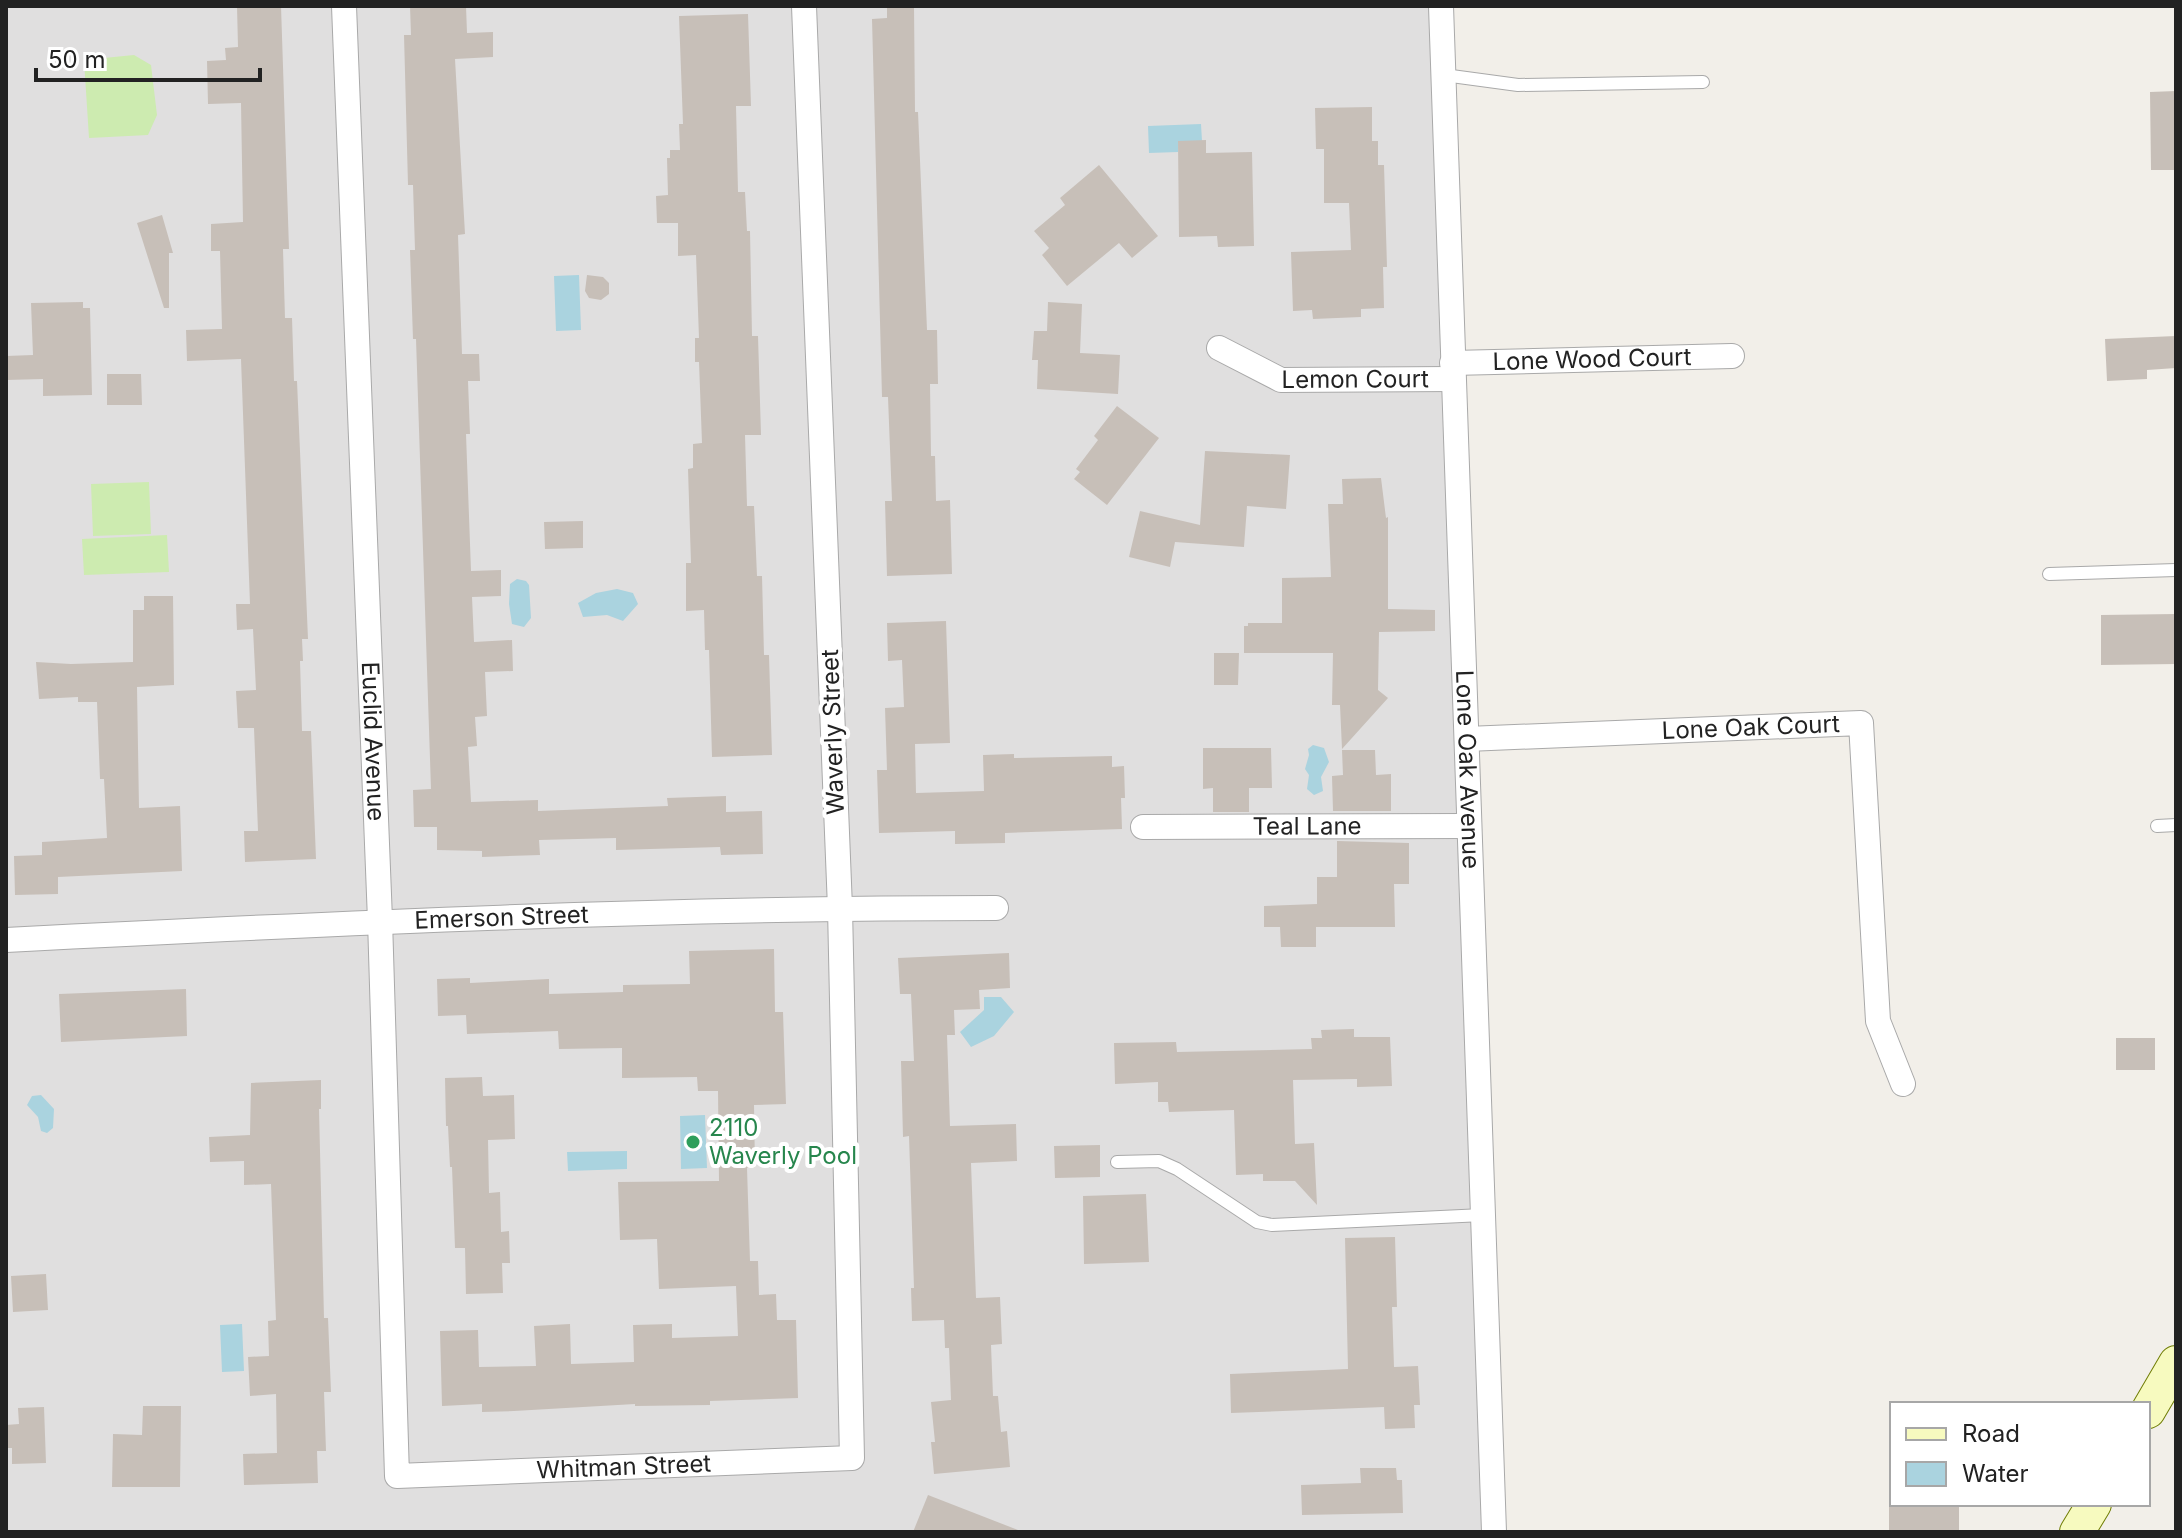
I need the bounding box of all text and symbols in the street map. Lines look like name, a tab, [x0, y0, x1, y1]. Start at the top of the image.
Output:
scale bar	[36, 32, 260, 82]
text: 50 m	[48, 45, 106, 74]
street label: Lone Wood Court	[1492, 342, 1692, 376]
street label: Lemon Court	[1281, 364, 1429, 394]
street label: Waverly Street	[815, 648, 850, 815]
street label: Euclid Avenue	[356, 661, 391, 822]
street label: Lone Oak Avenue	[1450, 670, 1486, 869]
street label: Lone Oak Court	[1661, 709, 1840, 745]
street label: Teal Lane	[1252, 811, 1362, 841]
street label: Emerson Street	[414, 900, 589, 935]
place label: 2110 Waverly Pool	[709, 1113, 857, 1170]
marker: 2110 Waverly Pool	[684, 1133, 702, 1151]
legend	[1890, 1402, 2150, 1506]
text: Road	[1962, 1419, 2020, 1448]
street label: Whitman Street	[536, 1449, 712, 1484]
text: Water	[1962, 1459, 2029, 1488]

